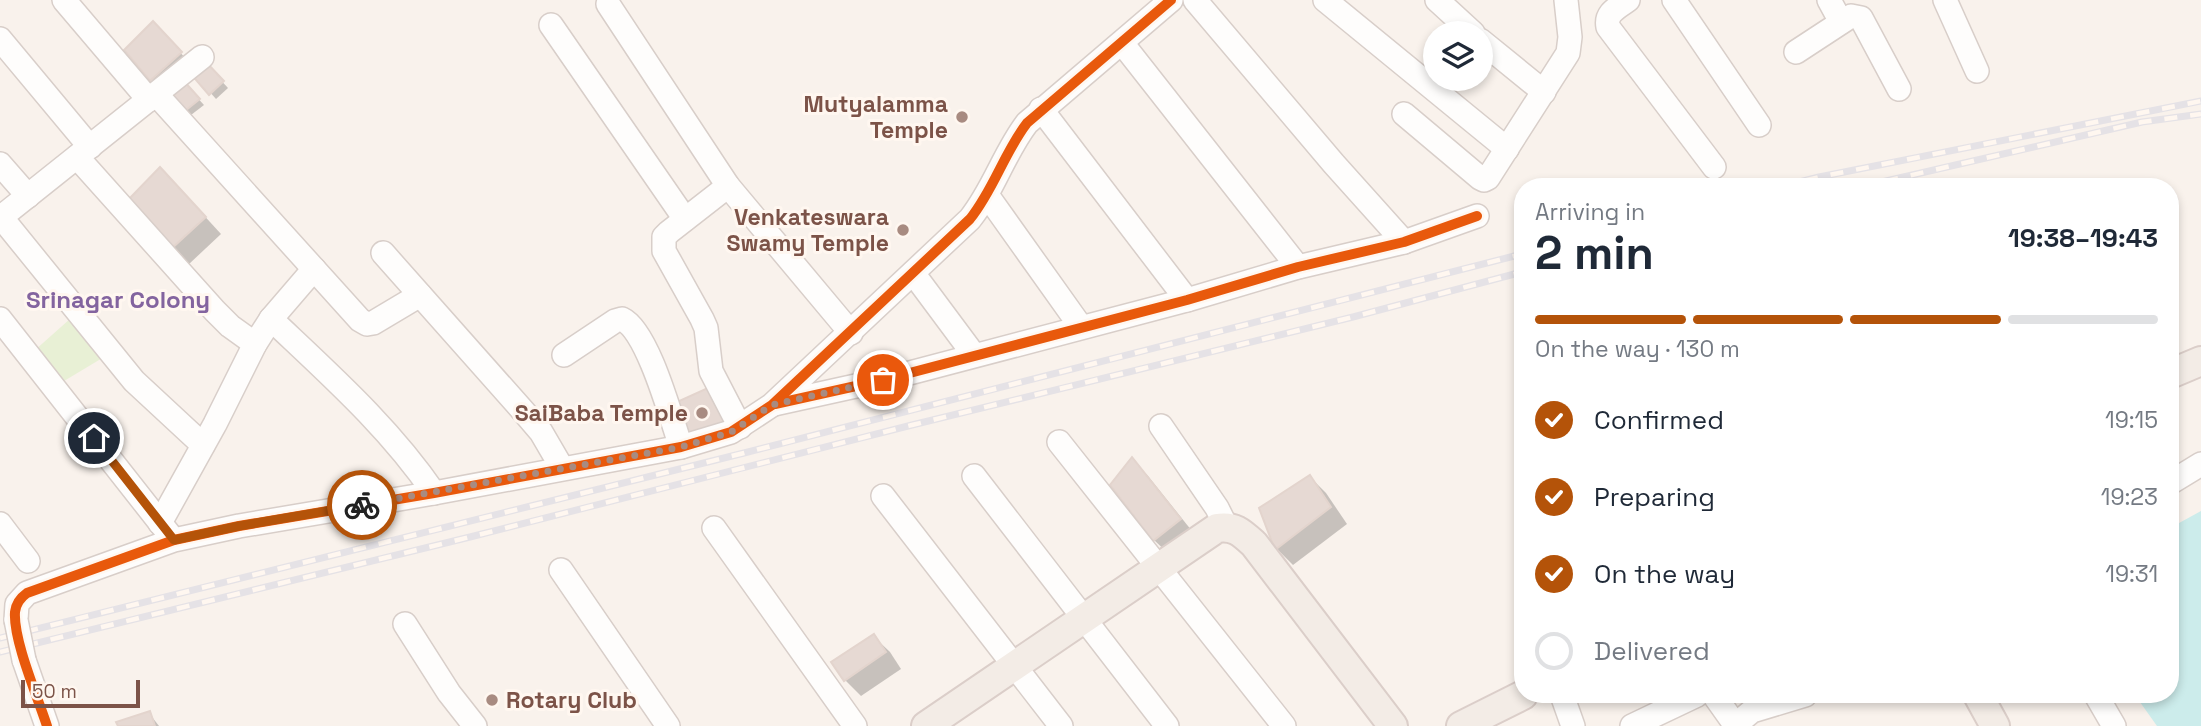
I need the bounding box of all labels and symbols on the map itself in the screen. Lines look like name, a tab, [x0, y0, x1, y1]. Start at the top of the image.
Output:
place label: Mutyalamma Temple	[804, 89, 948, 145]
marker: Mutyalamma Temple	[954, 109, 970, 125]
place label: Venkateswara Swamy Temple	[727, 202, 889, 258]
marker: Venkateswara Swamy Temple	[895, 222, 911, 238]
district label: Srinagar Colony	[26, 284, 210, 315]
pin	[853, 350, 913, 410]
place label: SaiBaba Temple	[515, 398, 688, 428]
marker: SaiBaba Temple	[694, 405, 710, 421]
pin	[64, 408, 124, 468]
courier	[327, 470, 397, 540]
scale bar	[21, 677, 140, 709]
place label: Rotary Club	[506, 685, 637, 715]
marker: Rotary Club	[484, 692, 500, 708]

